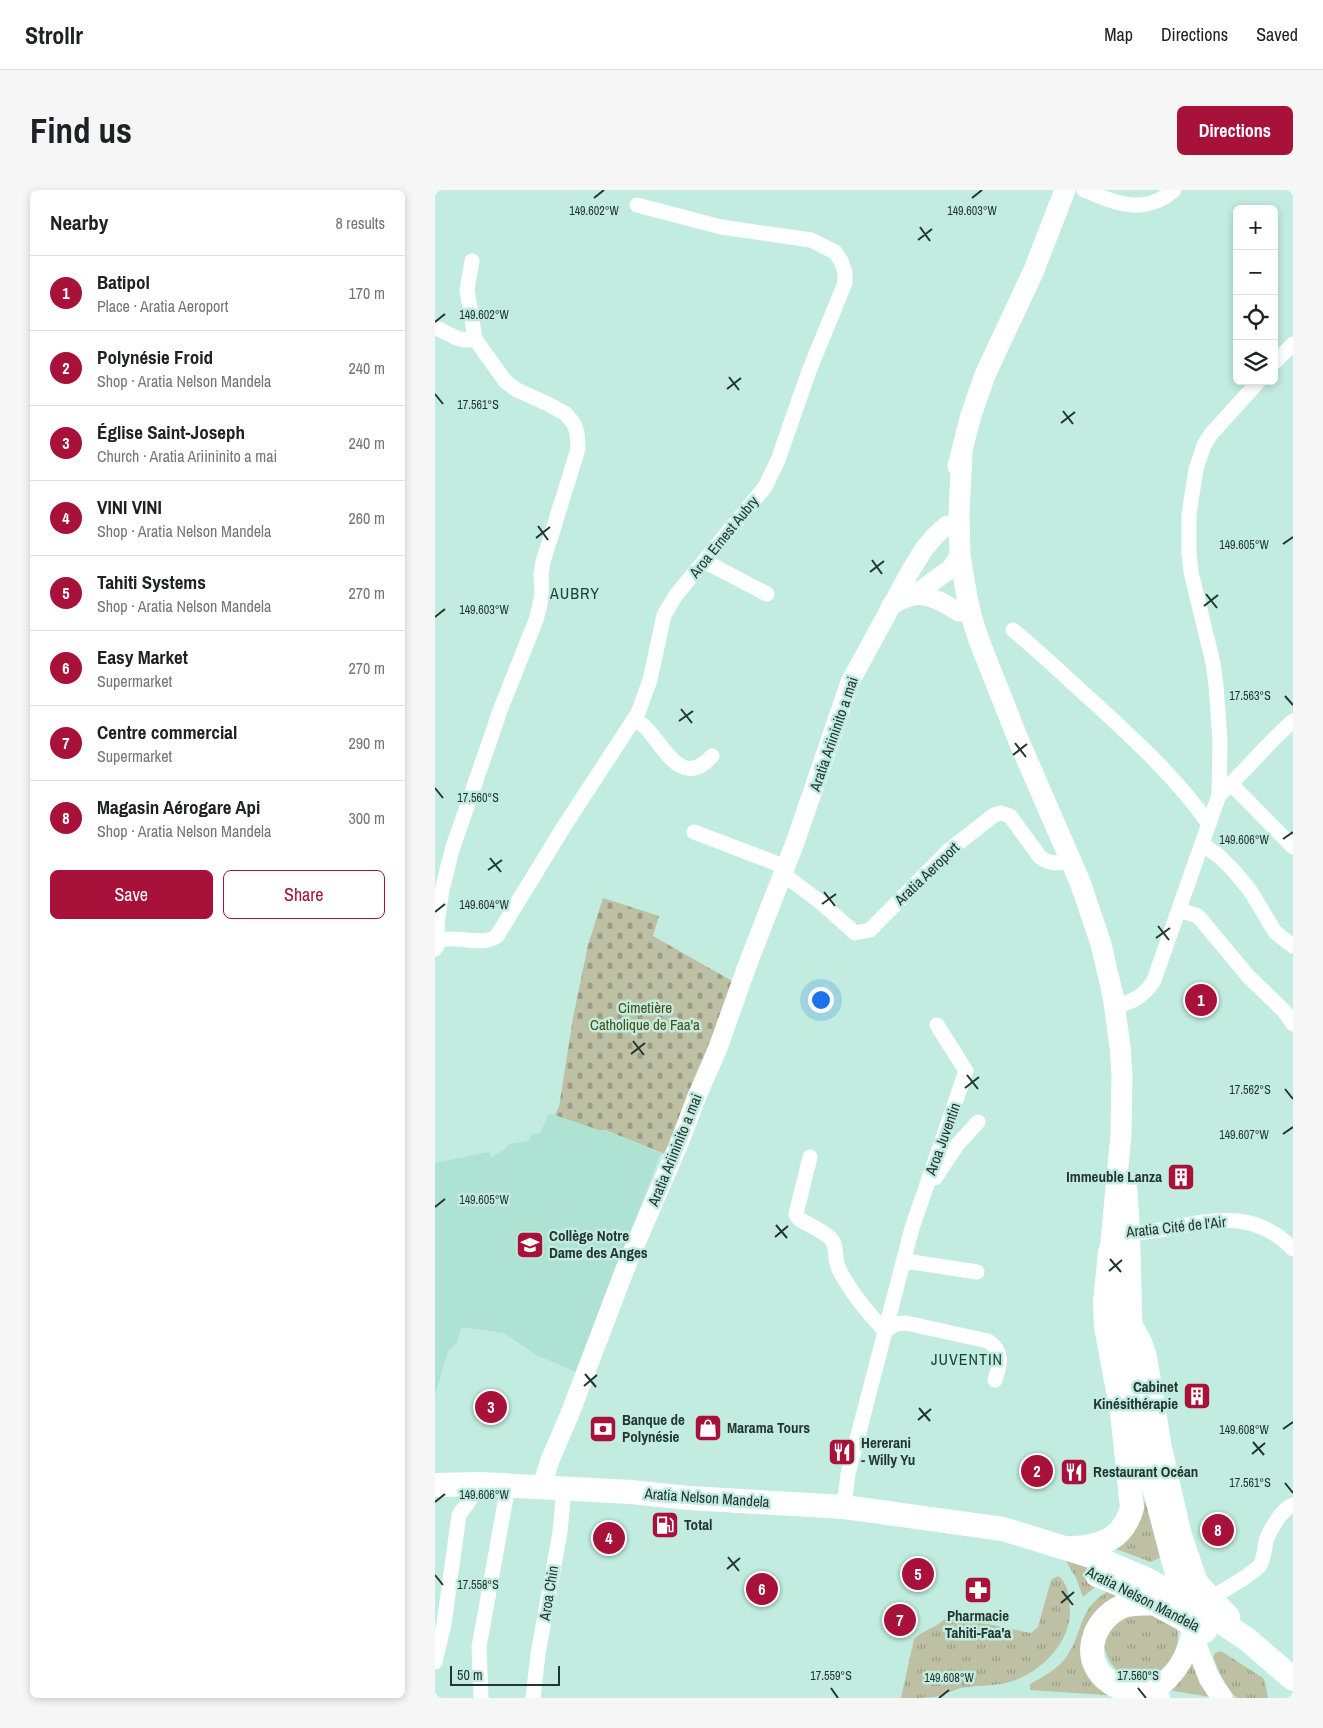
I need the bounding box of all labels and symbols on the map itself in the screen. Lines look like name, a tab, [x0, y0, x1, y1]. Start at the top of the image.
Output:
text: 149.602°W	[569, 203, 620, 219]
text: 149.603°W	[947, 203, 998, 219]
text: 149.602°W	[459, 307, 510, 323]
text: 17.561°S	[457, 397, 499, 413]
street label: Aroa Ernest Aubry	[683, 491, 764, 583]
text: 149.605°W	[1219, 537, 1270, 553]
district label: AUBRY	[549, 582, 600, 604]
text: 149.603°W	[459, 602, 510, 618]
street label: Aratia Ariininito a mai	[804, 674, 863, 795]
text: 17.563°S	[1229, 688, 1271, 704]
text: 17.560°S	[457, 790, 499, 806]
text: 149.606°W	[1219, 832, 1270, 848]
street label: Aratia Aeroport	[889, 837, 964, 911]
text: 149.604°W	[459, 897, 510, 913]
pin: 1	[1185, 981, 1217, 1019]
your location	[808, 987, 834, 1013]
park label: Cimetière Catholique de Faa'a	[590, 997, 700, 1035]
text: 17.562°S	[1229, 1082, 1271, 1098]
street label: Aratia Ariininito a mai	[642, 1090, 707, 1210]
street label: Aroa Juventin	[919, 1100, 965, 1179]
text: 149.607°W	[1219, 1127, 1270, 1143]
building icon: Immeuble Lanza	[1166, 1162, 1196, 1192]
place label: Immeuble Lanza	[1066, 1166, 1162, 1187]
text: 149.605°W	[459, 1192, 510, 1208]
street label: Aratia Cité de l'Air	[1124, 1211, 1227, 1242]
place label: Collège Notre Dame des Anges	[549, 1225, 648, 1263]
school or university icon: Collège Notre Dame des Anges	[515, 1230, 545, 1260]
district label: JUVENTIN	[931, 1348, 1003, 1370]
place label: Cabinet Kinésithérapie	[1093, 1376, 1178, 1414]
building icon: Cabinet Kinésithérapie	[1182, 1381, 1212, 1411]
pin: 3	[475, 1388, 507, 1426]
place label: Banque de Polynésie	[622, 1409, 685, 1447]
shop icon: Marama Tours	[693, 1413, 723, 1443]
bank icon: Banque de Polynésie	[588, 1414, 618, 1444]
place label: Marama Tours	[727, 1417, 810, 1438]
text: 149.608°W	[1219, 1422, 1270, 1438]
place label: Hererani - Willy Yu	[861, 1432, 915, 1470]
restaurant icon: Hererani - Willy Yu	[827, 1437, 857, 1467]
pin: 2	[1021, 1452, 1053, 1490]
restaurant icon: Restaurant Océan	[1059, 1457, 1089, 1487]
place label: Restaurant Océan	[1093, 1461, 1198, 1482]
text: 17.561°S	[1229, 1475, 1271, 1491]
street label: Aratia Nelson Mandela	[643, 1483, 770, 1512]
text: 149.606°W	[459, 1487, 510, 1503]
fuel station icon: Total	[650, 1510, 680, 1540]
pin: 8	[1202, 1511, 1234, 1549]
place label: Total	[684, 1514, 713, 1535]
pin: 4	[593, 1519, 625, 1557]
pin: 5	[902, 1555, 934, 1593]
street label: Aratia Nelson Mandela	[1082, 1560, 1204, 1636]
street label: Aroa Chin	[534, 1564, 563, 1623]
pin: 6	[746, 1570, 778, 1608]
pharmacy icon: Pharmacie Tahiti-Faa'a	[963, 1575, 993, 1605]
text: 17.558°S	[457, 1577, 499, 1593]
pin: 7	[884, 1601, 916, 1639]
place label: Pharmacie Tahiti-Faa'a	[945, 1605, 1011, 1643]
scale bar	[450, 1663, 560, 1686]
text: 17.559°S	[810, 1668, 852, 1684]
text: 17.560°S	[1117, 1668, 1159, 1684]
text: 149.608°W	[924, 1670, 975, 1686]

